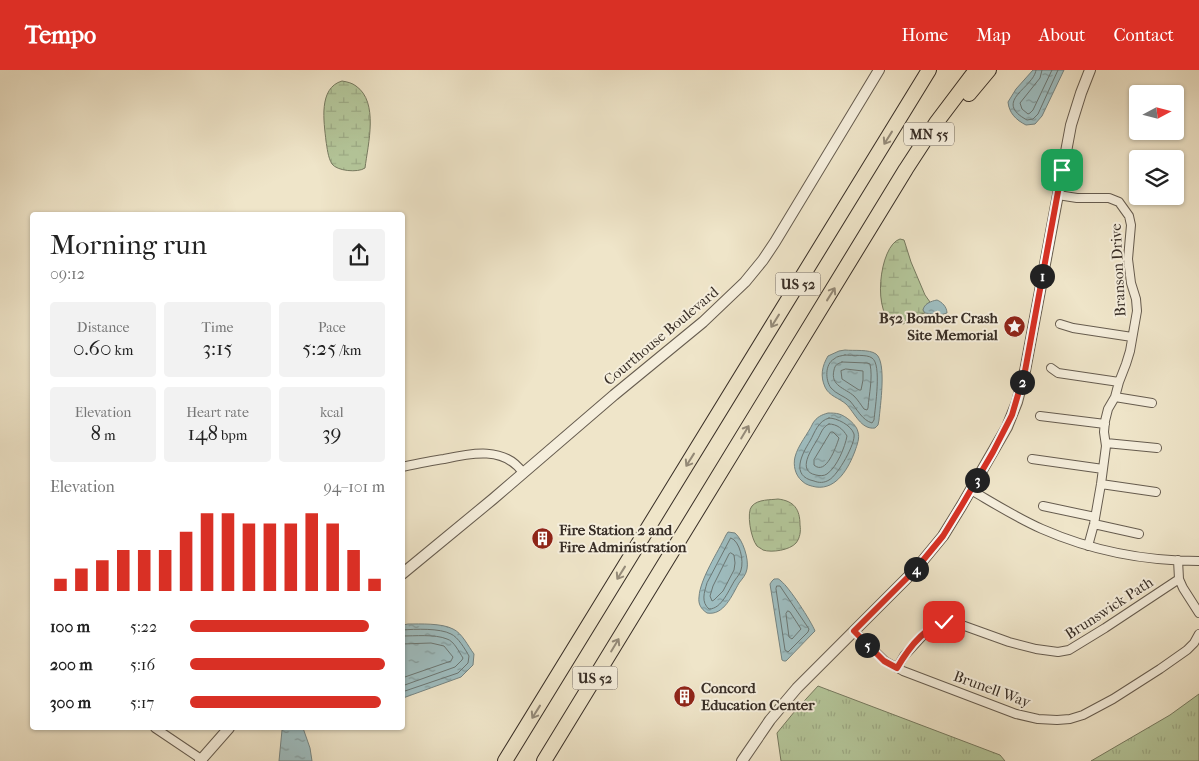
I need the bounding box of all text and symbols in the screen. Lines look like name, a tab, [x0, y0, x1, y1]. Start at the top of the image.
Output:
text: Tempo	[25, 21, 96, 49]
text: Home	[901, 25, 948, 46]
text: Map	[976, 25, 1011, 46]
text: About	[1039, 25, 1085, 46]
text: Contact	[1113, 25, 1174, 46]
north arrow	[1129, 85, 1184, 140]
map controls	[1129, 85, 1184, 205]
road number: MN 55	[904, 122, 954, 146]
one-way arrow	[883, 131, 893, 145]
pin	[1041, 149, 1083, 191]
button: layers	[1129, 150, 1184, 205]
icon: arrive	[1048, 156, 1076, 184]
street label: Branson Drive	[1107, 222, 1129, 317]
text: Morning run	[50, 228, 207, 261]
button: share	[333, 229, 385, 281]
text: 09:12	[50, 264, 85, 283]
pin: 1	[1030, 264, 1054, 288]
text: 1	[1040, 268, 1045, 285]
road number: US 52	[776, 272, 820, 295]
street label: Courthouse Boulevard	[600, 282, 723, 389]
one-way arrow	[826, 287, 836, 301]
place label: B52 Bomber Crash Site Memorial	[879, 309, 999, 344]
one-way arrow	[770, 314, 781, 328]
place icon: B52 Bomber Crash Site Memorial	[1002, 315, 1026, 339]
text: Distance	[77, 319, 129, 336]
text: Time	[202, 319, 233, 336]
text: Pace	[318, 319, 346, 336]
text: 0.60	[73, 336, 112, 360]
text: 3:15	[202, 336, 233, 360]
text: 5:25	[302, 336, 336, 360]
text: km	[112, 342, 133, 359]
text: /km	[336, 342, 361, 359]
pin: 2	[1010, 370, 1034, 394]
text: 2	[1019, 374, 1026, 391]
text: Elevation	[75, 404, 131, 421]
text: Heart rate	[186, 404, 249, 421]
text: kcal	[320, 404, 344, 421]
text: 8	[91, 421, 101, 445]
text: 148	[188, 421, 218, 445]
text: 39	[322, 421, 342, 445]
one-way arrow	[741, 426, 751, 440]
text: m	[101, 427, 116, 444]
text: bpm	[218, 427, 247, 444]
one-way arrow	[685, 452, 695, 466]
pin: 3	[964, 468, 990, 492]
text: 3	[975, 472, 980, 489]
text: Elevation	[50, 477, 115, 496]
text: 94–101 m	[324, 477, 385, 496]
place label: Fire Station 2 and Fire Administration	[558, 521, 687, 556]
building icon: Fire Station 2 and Fire Administration	[531, 527, 555, 551]
pin: 4	[904, 556, 928, 582]
text: 4	[912, 561, 921, 578]
one-way arrow	[616, 566, 626, 580]
street label: Brunswick Path	[1062, 572, 1157, 643]
pin	[923, 601, 965, 643]
icon: check	[930, 608, 958, 636]
text: 100 m	[50, 617, 90, 636]
text: 5:22	[130, 617, 157, 636]
pin: 5	[854, 632, 880, 658]
text: 5	[864, 637, 871, 654]
one-way arrow	[611, 638, 621, 652]
text: 200 m	[50, 655, 93, 674]
text: 5:16	[130, 655, 155, 674]
road number: US 52	[572, 666, 618, 690]
street label: Brunell Way	[951, 667, 1034, 712]
place label: Concord Education Center	[701, 679, 815, 714]
building icon: Concord Education Center	[673, 685, 697, 709]
text: 300 m	[50, 693, 91, 712]
text: 5:17	[130, 693, 154, 712]
one-way arrow	[531, 704, 541, 718]

